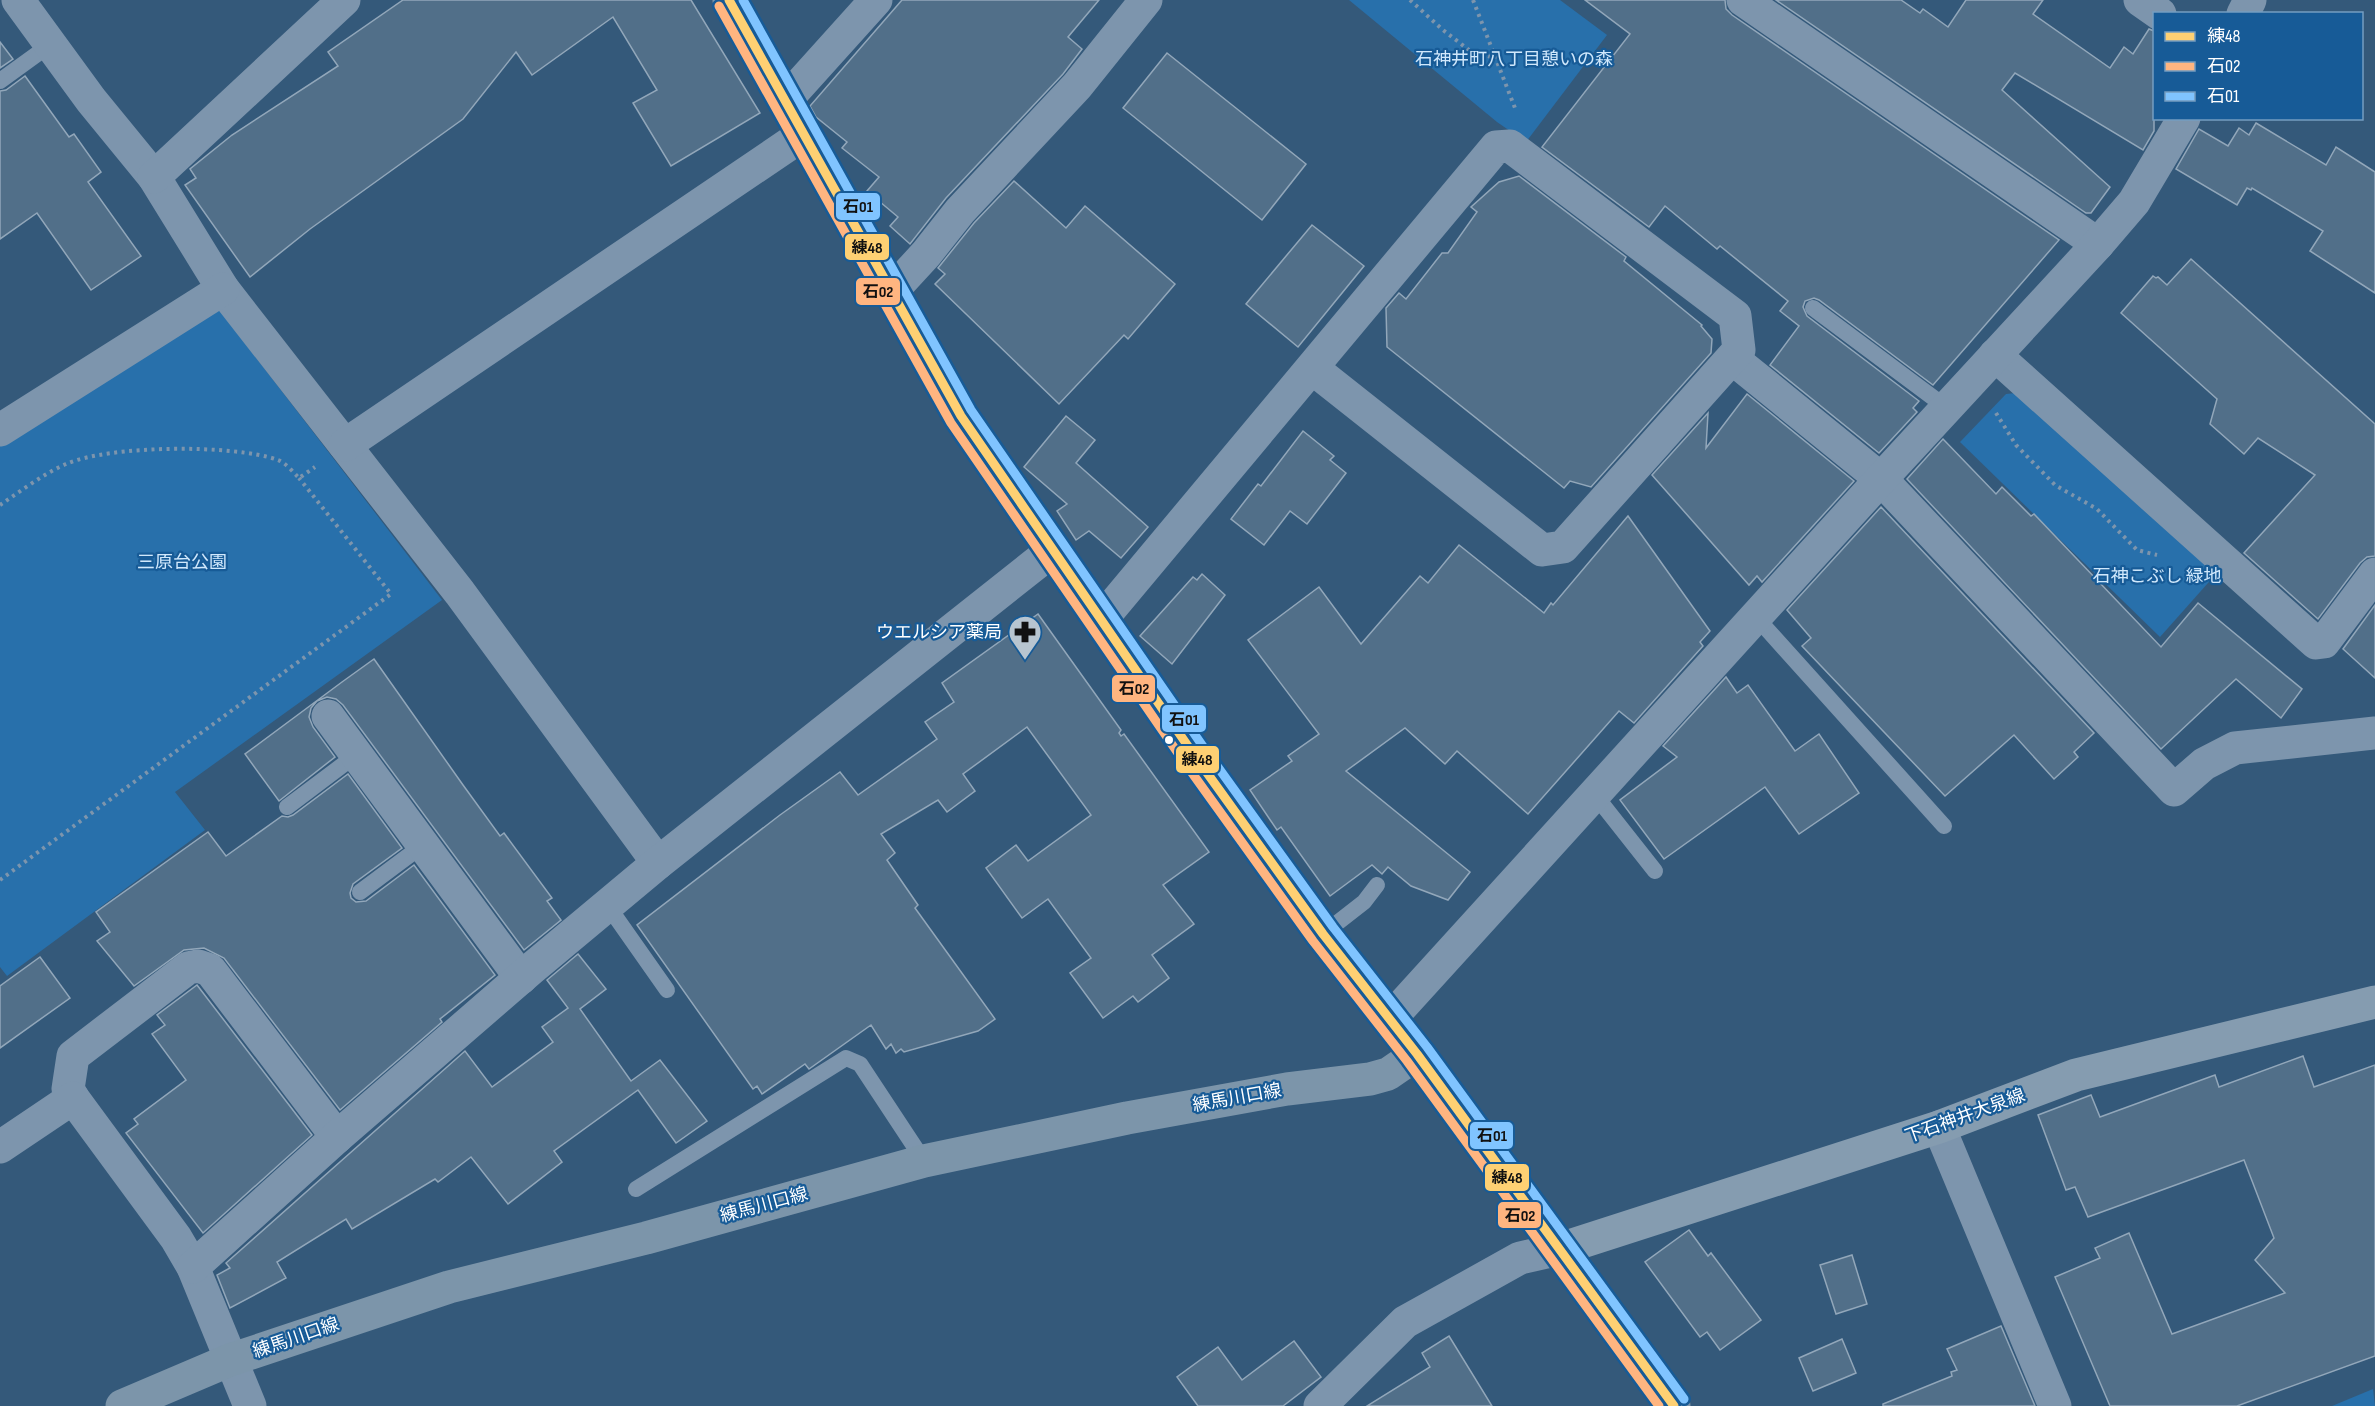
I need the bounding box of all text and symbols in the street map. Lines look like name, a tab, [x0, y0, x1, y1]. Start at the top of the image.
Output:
legend	[2153, 12, 2363, 120]
text: 練48	[2207, 26, 2241, 47]
park label: 石神井町八丁目憩いの森	[1415, 49, 1613, 70]
text: 石02	[2207, 56, 2240, 77]
text: 石01	[2207, 86, 2240, 107]
line badge: 石01	[835, 192, 881, 221]
text: 石01	[843, 198, 874, 217]
line badge: 練48	[844, 233, 890, 261]
text: 練48	[851, 239, 883, 258]
line badge: 石02	[855, 277, 901, 306]
text: 石02	[863, 283, 893, 302]
park label: 三原台公園	[137, 552, 227, 573]
park label: 石神こぶし 緑地	[2093, 566, 2221, 587]
pharmacy icon: ウエルシア薬局	[1007, 614, 1043, 661]
place label: ウエルシア薬局	[876, 622, 1002, 643]
line badge: 石02	[1111, 674, 1156, 703]
text: 石02	[1119, 680, 1149, 699]
line badge: 石01	[1161, 704, 1207, 733]
text: 石01	[1169, 711, 1200, 730]
unlabelled marker	[1163, 734, 1175, 746]
line badge: 練48	[1175, 745, 1220, 774]
text: 練48	[1181, 751, 1213, 770]
street label: 練馬川口線	[1191, 1080, 1283, 1116]
street label: 下石神井大泉線	[1902, 1085, 2028, 1147]
line badge: 石01	[1469, 1121, 1514, 1150]
text: 石01	[1477, 1127, 1508, 1146]
line badge: 練48	[1484, 1163, 1530, 1192]
text: 練48	[1491, 1169, 1523, 1188]
street label: 練馬川口線	[718, 1183, 810, 1227]
line badge: 石02	[1497, 1201, 1542, 1229]
text: 石02	[1505, 1207, 1535, 1226]
street label: 練馬川口線	[250, 1313, 342, 1363]

